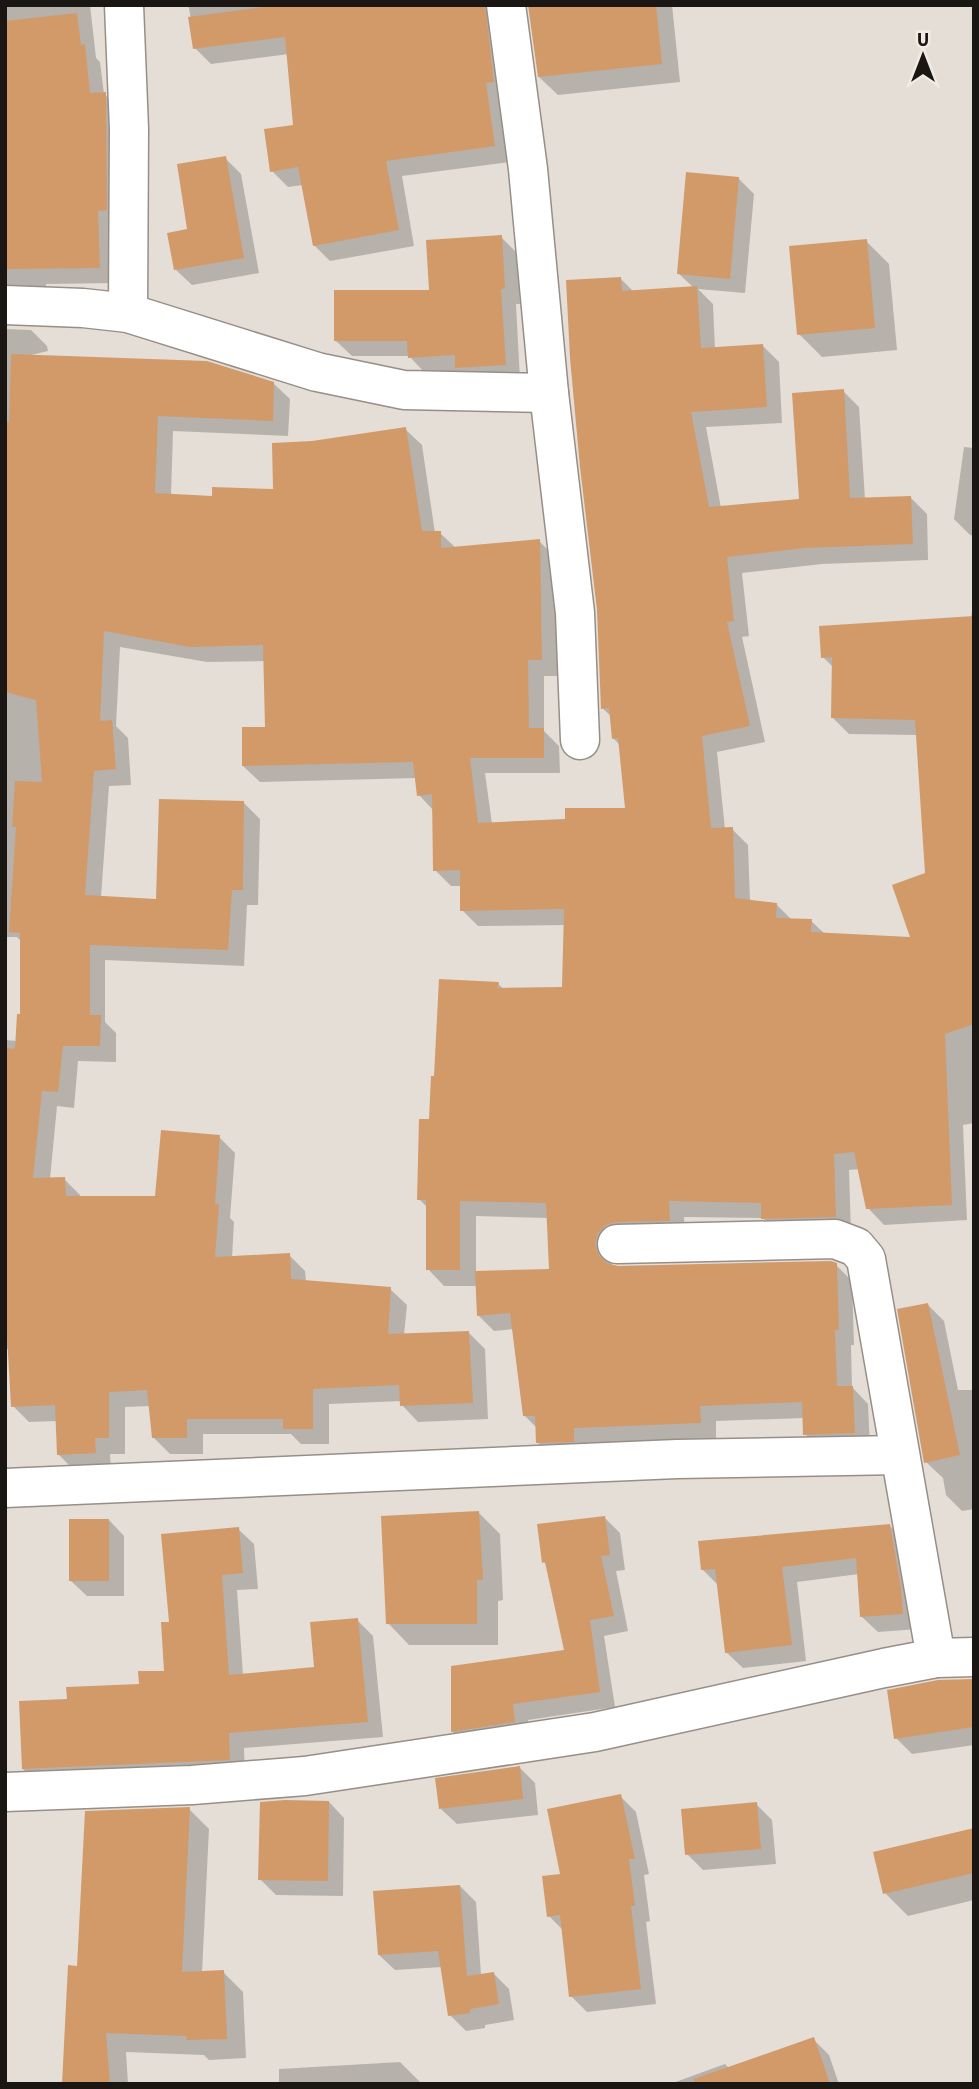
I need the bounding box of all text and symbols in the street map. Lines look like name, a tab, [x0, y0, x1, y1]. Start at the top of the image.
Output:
north arrow	[888, 21, 958, 91]
text: U	[917, 27, 929, 54]

